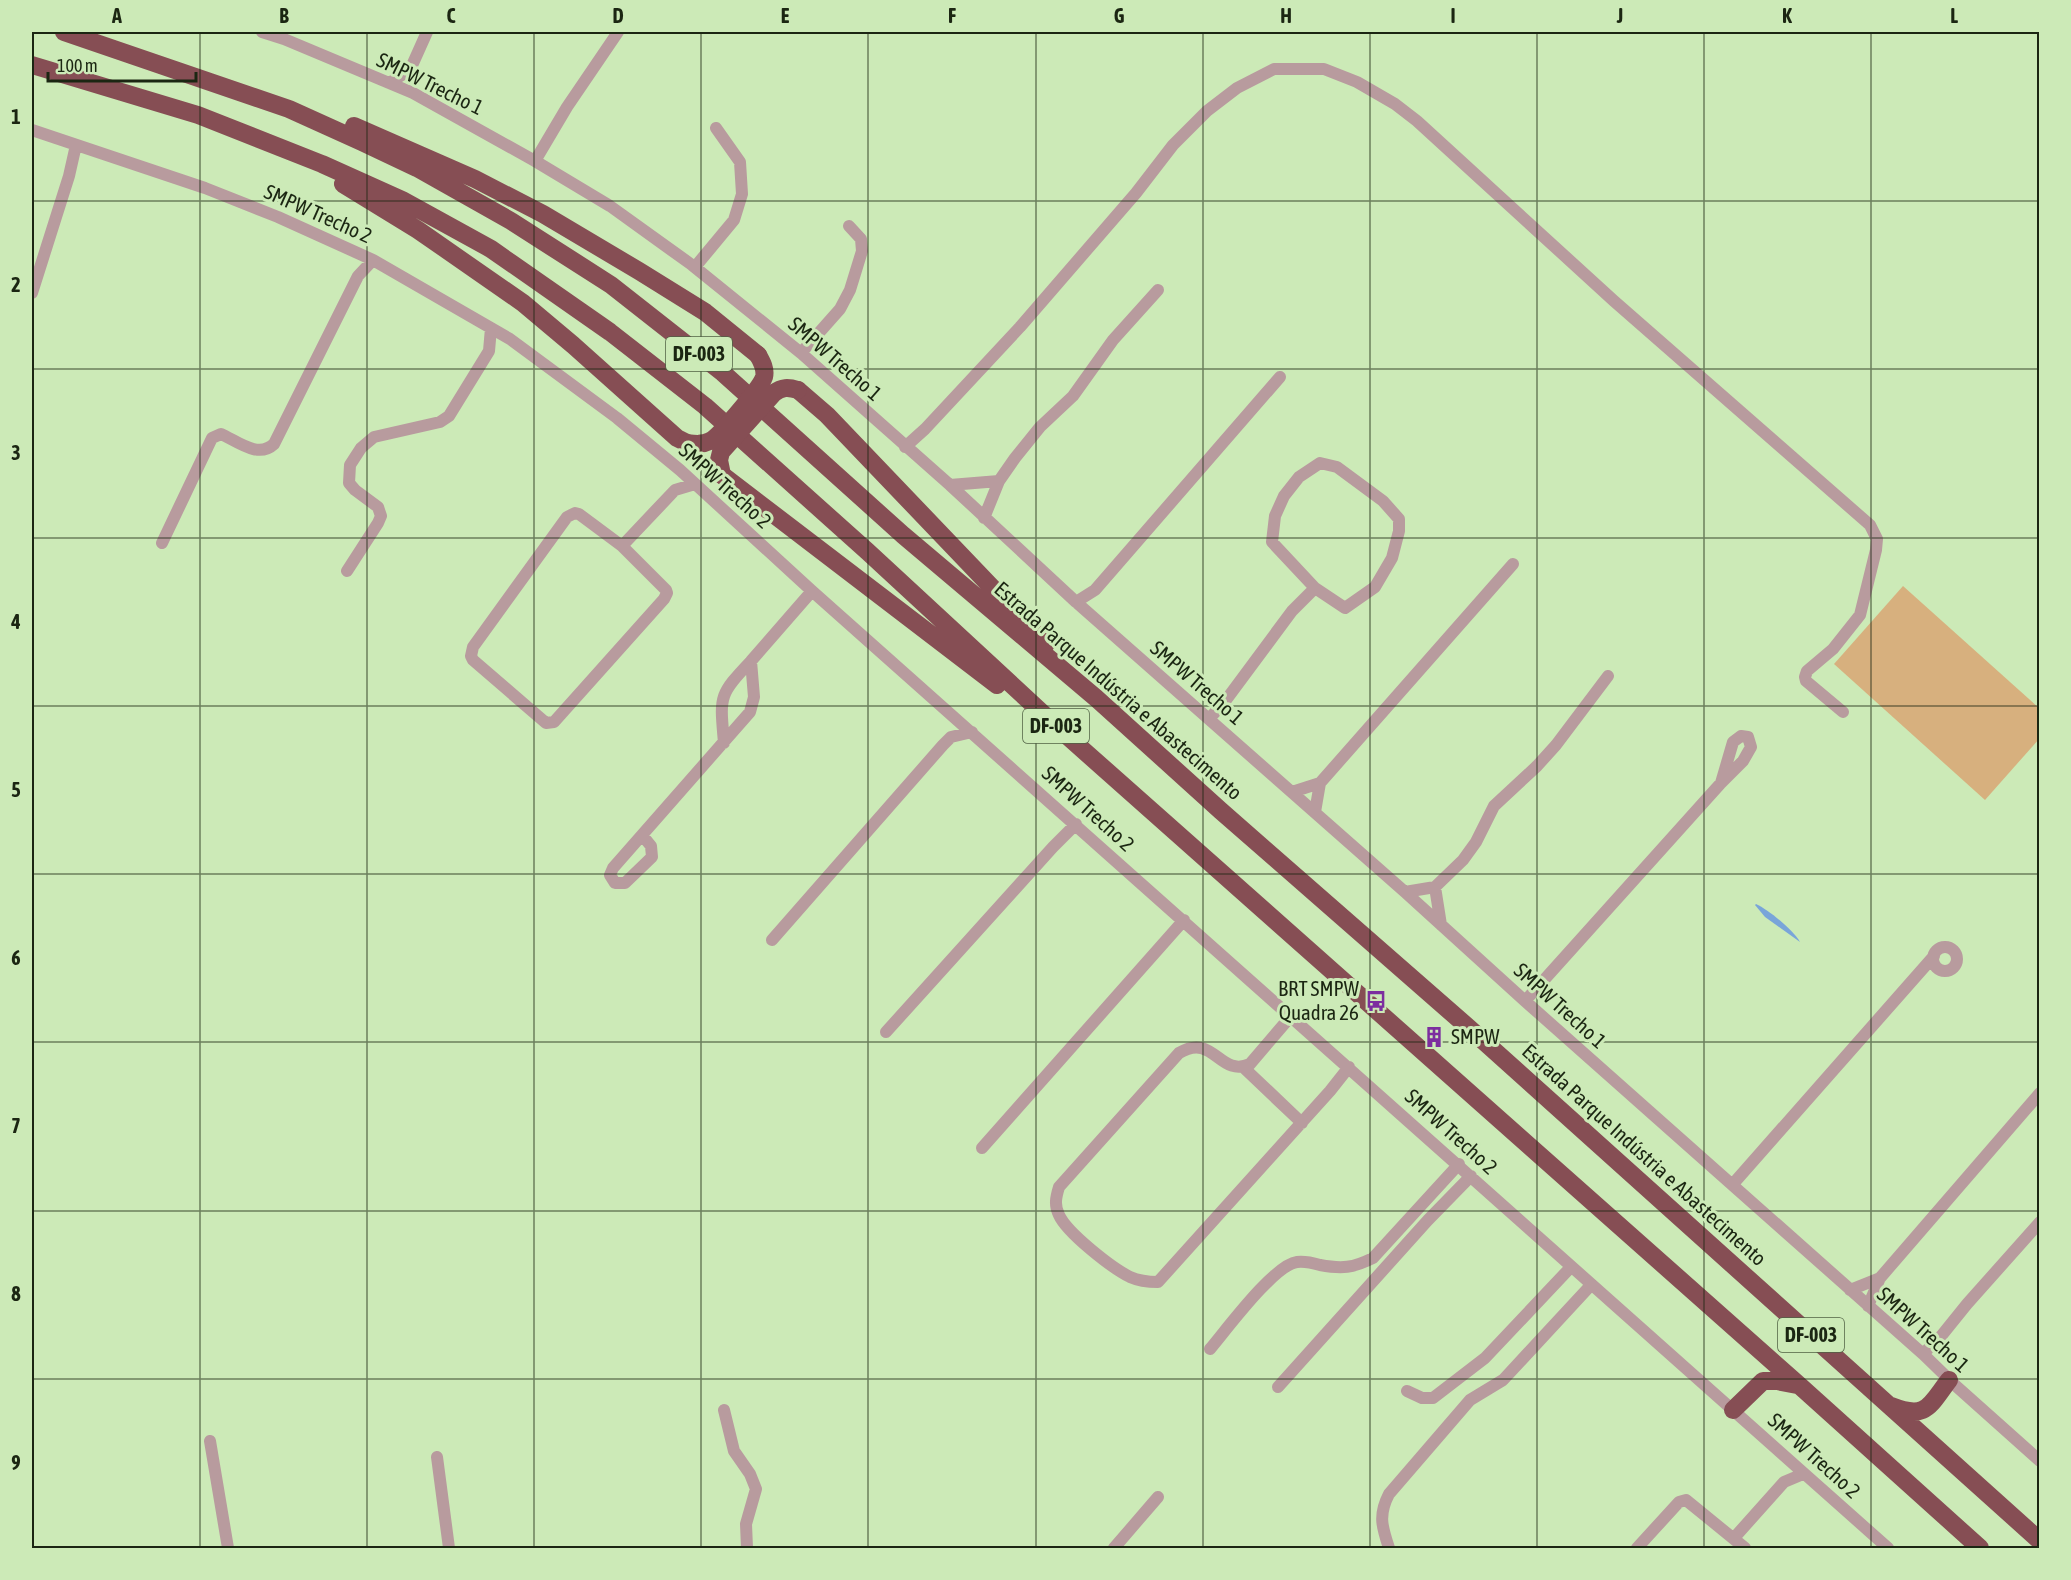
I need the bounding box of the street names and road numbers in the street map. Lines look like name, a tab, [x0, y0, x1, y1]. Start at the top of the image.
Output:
street label: SMPW Trecho 1	[373, 47, 488, 119]
street label: SMPW Trecho 2	[261, 179, 376, 248]
street label: SMPW Trecho 1	[784, 311, 887, 405]
road number: DF-003	[666, 337, 732, 371]
street label: SMPW Trecho 2	[675, 438, 777, 533]
street label: Estrada Parque Indústria e Abastecimento	[990, 576, 1247, 804]
street label: SMPW Trecho 1	[1146, 635, 1249, 729]
road number: DF-003	[1023, 709, 1089, 743]
street label: SMPW Trecho 2	[1038, 761, 1140, 856]
street label: SMPW Trecho 1	[1510, 958, 1612, 1053]
street label: Estrada Parque Indústria e Abastecimento	[1518, 1038, 1772, 1270]
street label: SMPW Trecho 2	[1401, 1084, 1503, 1179]
street label: SMPW Trecho 1	[1873, 1282, 1975, 1377]
road number: DF-003	[1778, 1318, 1844, 1352]
street label: SMPW Trecho 2	[1764, 1408, 1866, 1503]

